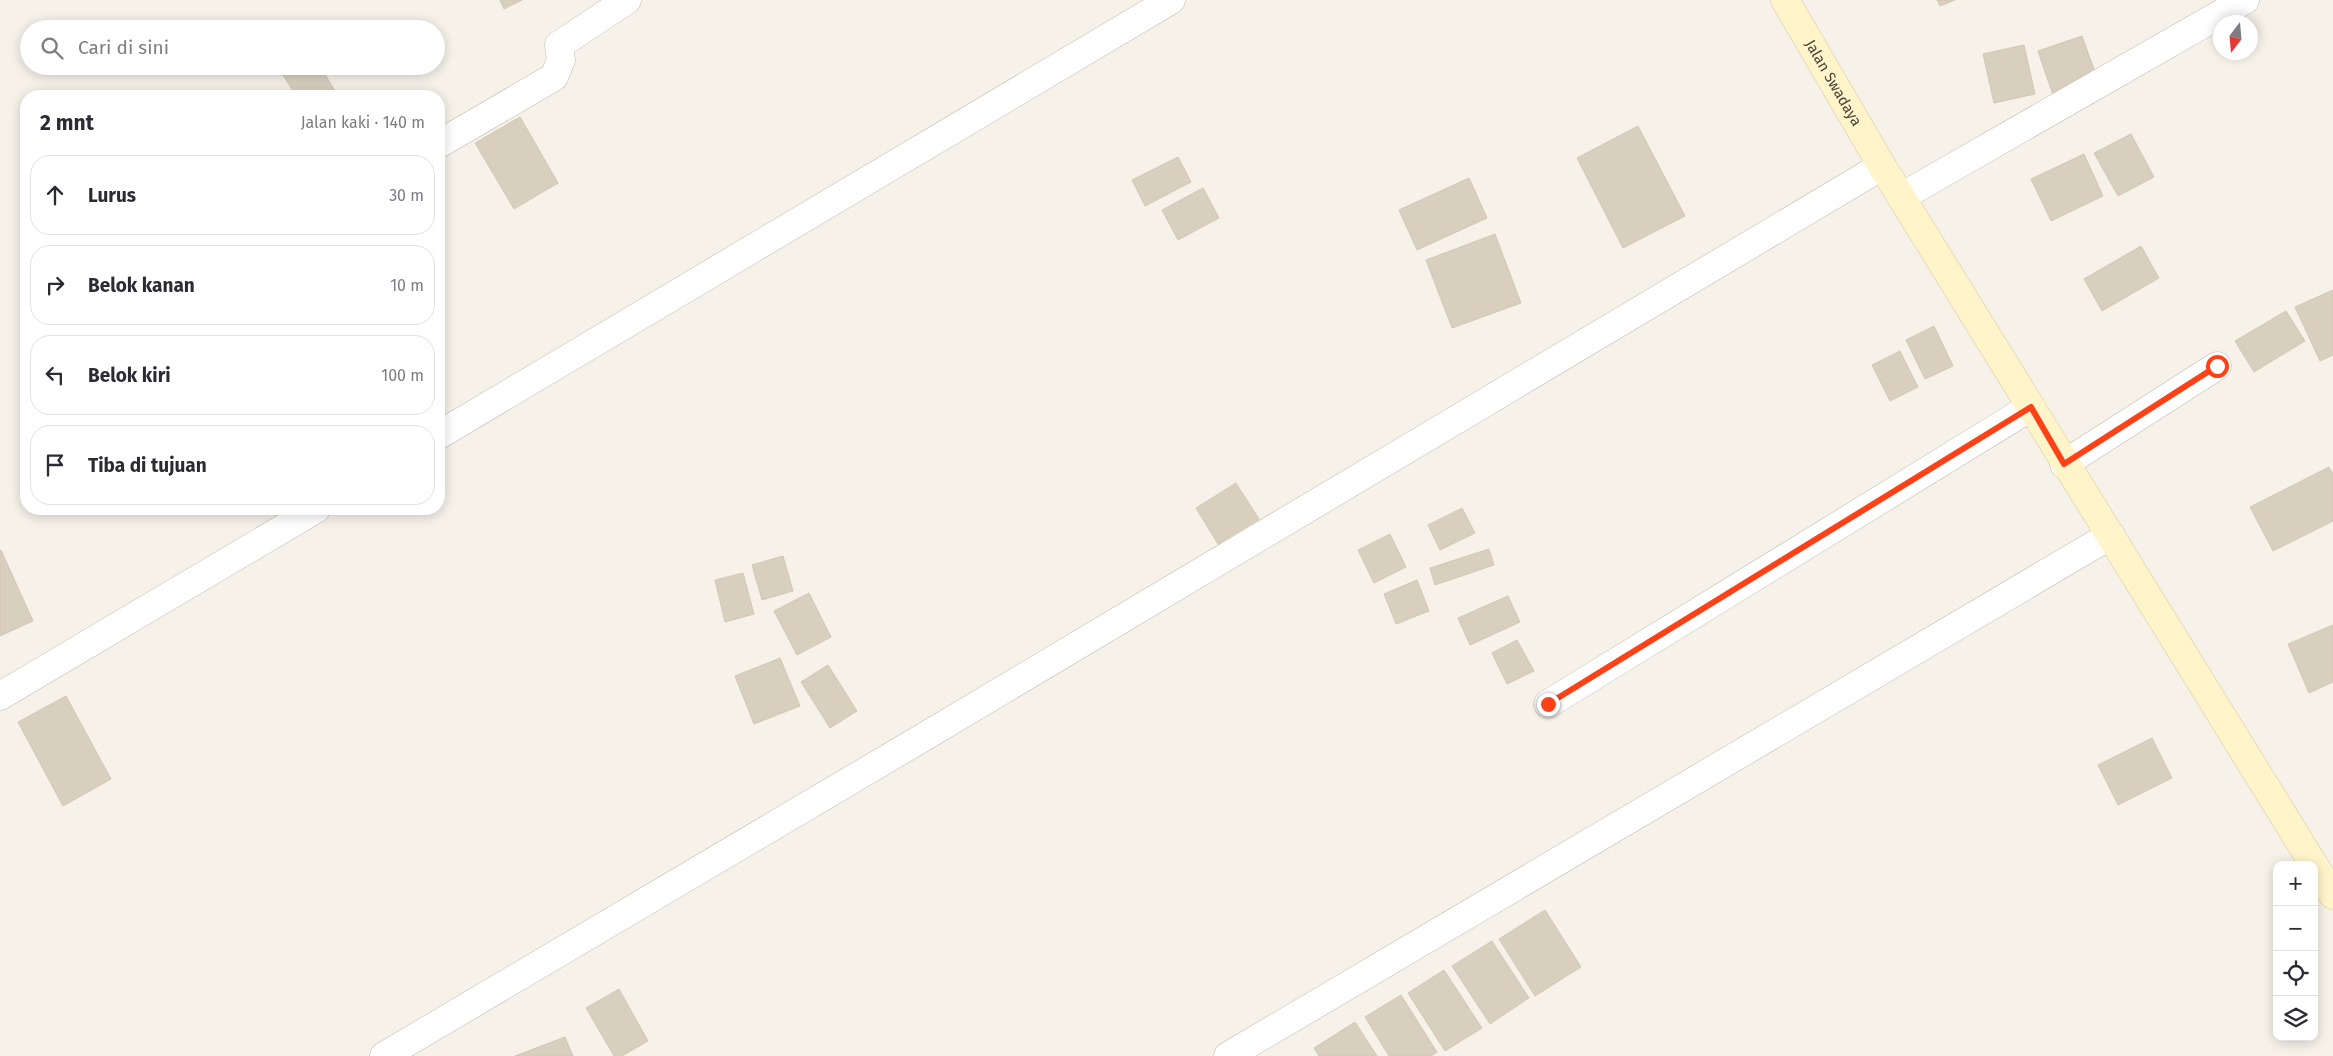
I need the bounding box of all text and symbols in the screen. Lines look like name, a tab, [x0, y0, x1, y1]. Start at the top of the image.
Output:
north arrow	[2213, 15, 2258, 60]
search box	[20, 20, 445, 75]
icon: search	[38, 34, 66, 62]
text: Cari di sini	[78, 36, 169, 59]
street label: Jalan Swadaya	[1801, 36, 1866, 129]
text: 2 mnt	[40, 110, 94, 136]
text: Jalan kaki · 140 m	[301, 113, 425, 132]
icon: ahead	[41, 181, 69, 209]
text: Lurus	[88, 184, 136, 207]
text: 30 m	[389, 186, 424, 205]
icon: right	[41, 271, 69, 299]
text: Belok kanan	[88, 274, 195, 297]
text: 10 m	[390, 276, 424, 295]
route start	[2206, 355, 2229, 378]
icon: left	[41, 361, 69, 389]
text: Belok kiri	[88, 364, 171, 387]
text: 100 m	[381, 366, 424, 385]
icon: arrive	[41, 451, 69, 479]
text: Tiba di tujuan	[88, 454, 207, 477]
route end	[1537, 693, 1560, 716]
map controls	[2273, 861, 2318, 1041]
button: +	[2273, 861, 2318, 906]
button: −	[2273, 906, 2318, 951]
button: locate	[2273, 951, 2318, 996]
button: layers	[2273, 996, 2318, 1041]

